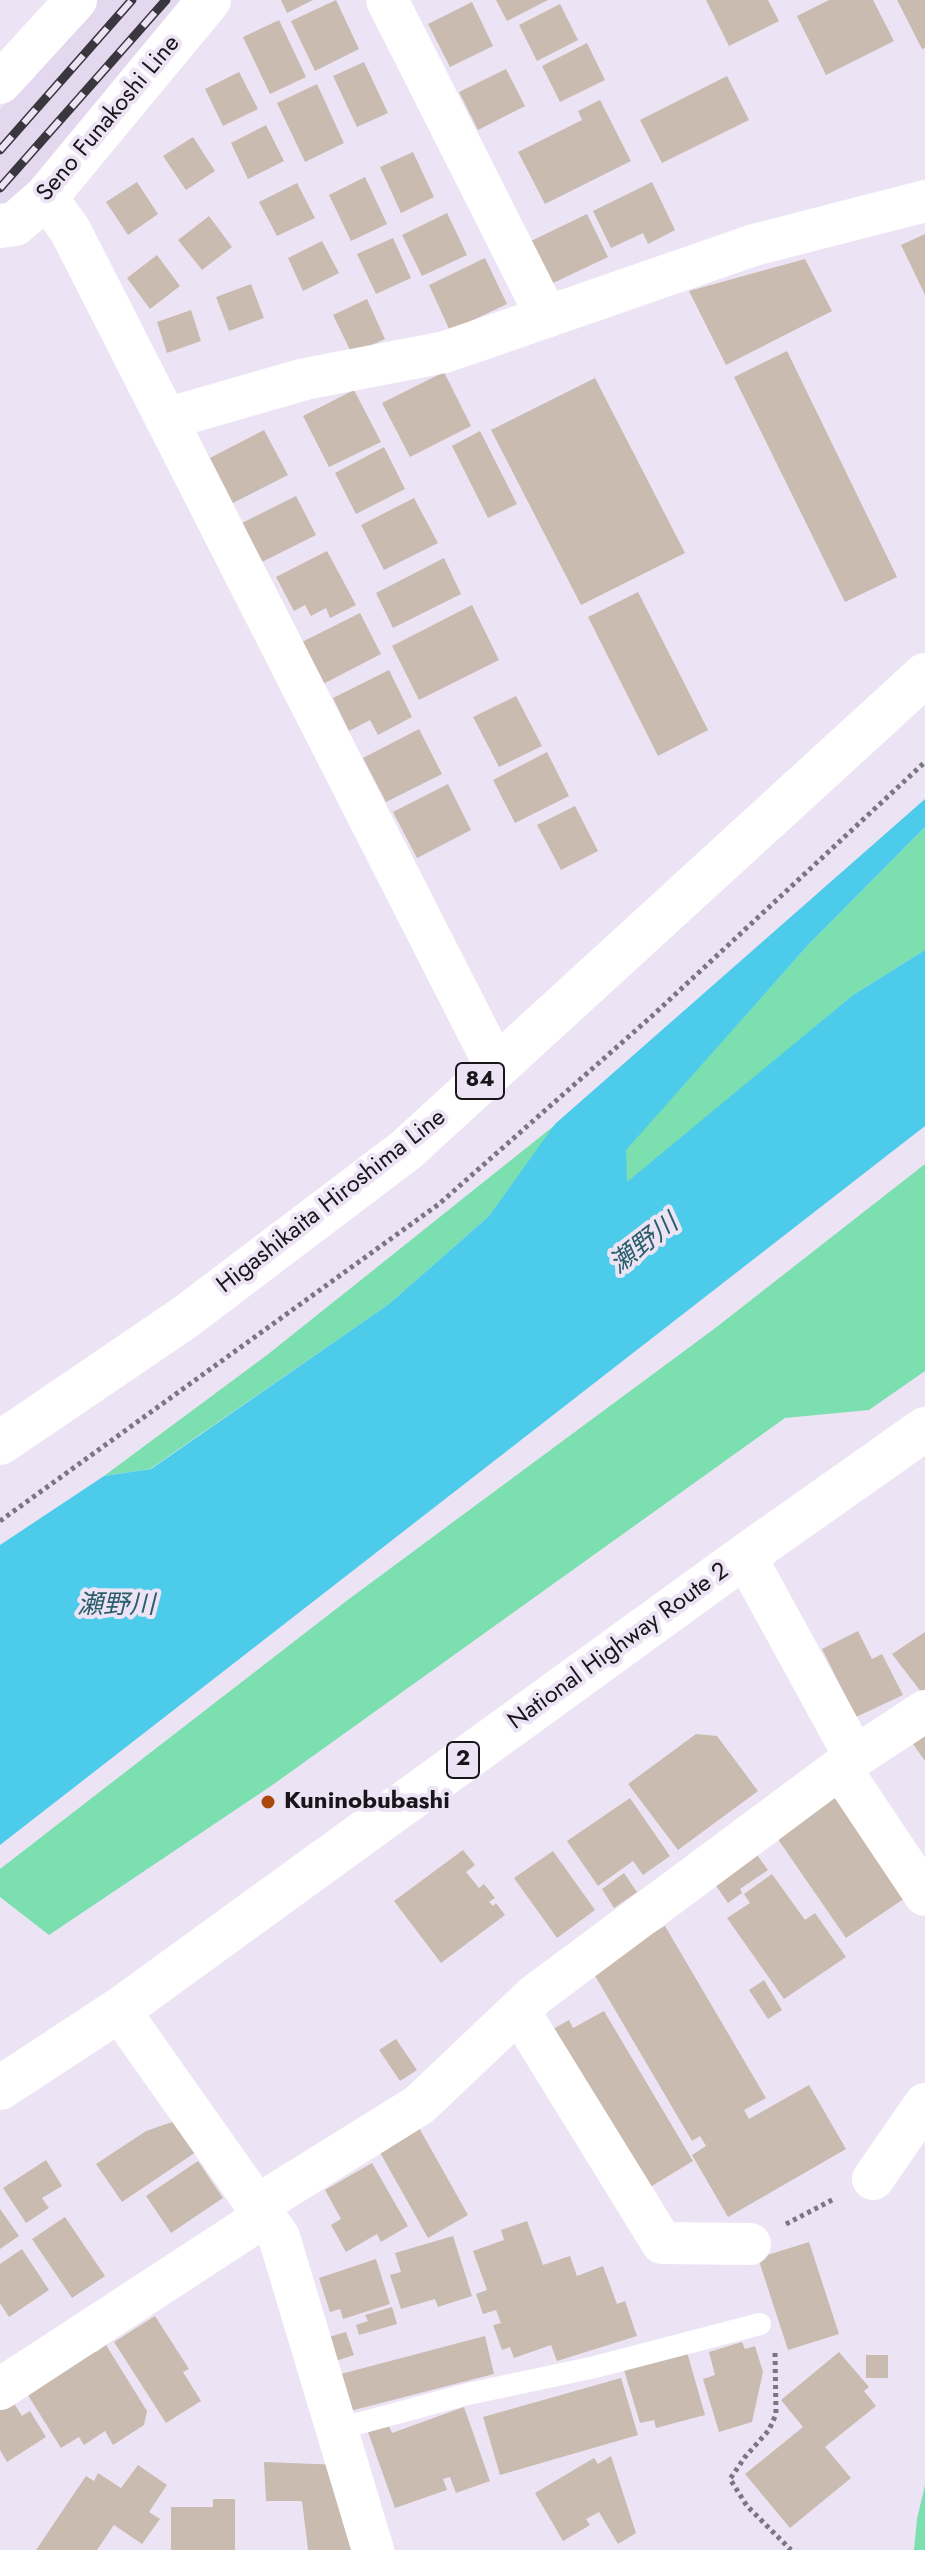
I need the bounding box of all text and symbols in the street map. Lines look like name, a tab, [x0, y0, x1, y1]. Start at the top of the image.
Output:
street label: Seno Funakoshi Line	[31, 30, 187, 208]
road number: 84	[456, 1063, 504, 1099]
street label: Higashikaita Hiroshima Line	[212, 1104, 452, 1300]
water label: 瀬野川	[605, 1209, 685, 1281]
street label: National Highway Route 2	[503, 1557, 735, 1737]
water label: 瀬野川	[77, 1591, 155, 1623]
road number: 2	[447, 1742, 479, 1778]
place label: Kuninobubashi	[284, 1788, 450, 1816]
marker: Kuninobubashi	[259, 1793, 277, 1811]

